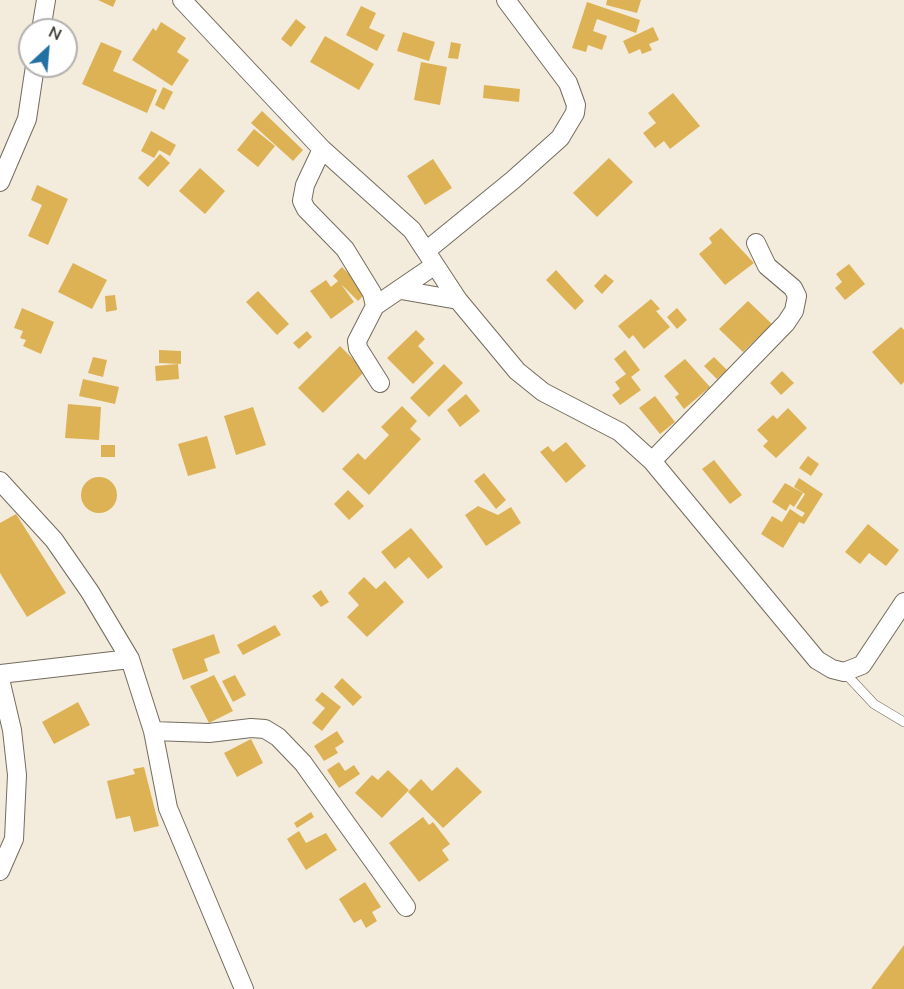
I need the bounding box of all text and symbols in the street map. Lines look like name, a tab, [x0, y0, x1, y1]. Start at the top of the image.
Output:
north arrow	[18, 18, 78, 78]
text: N	[45, 21, 65, 46]

